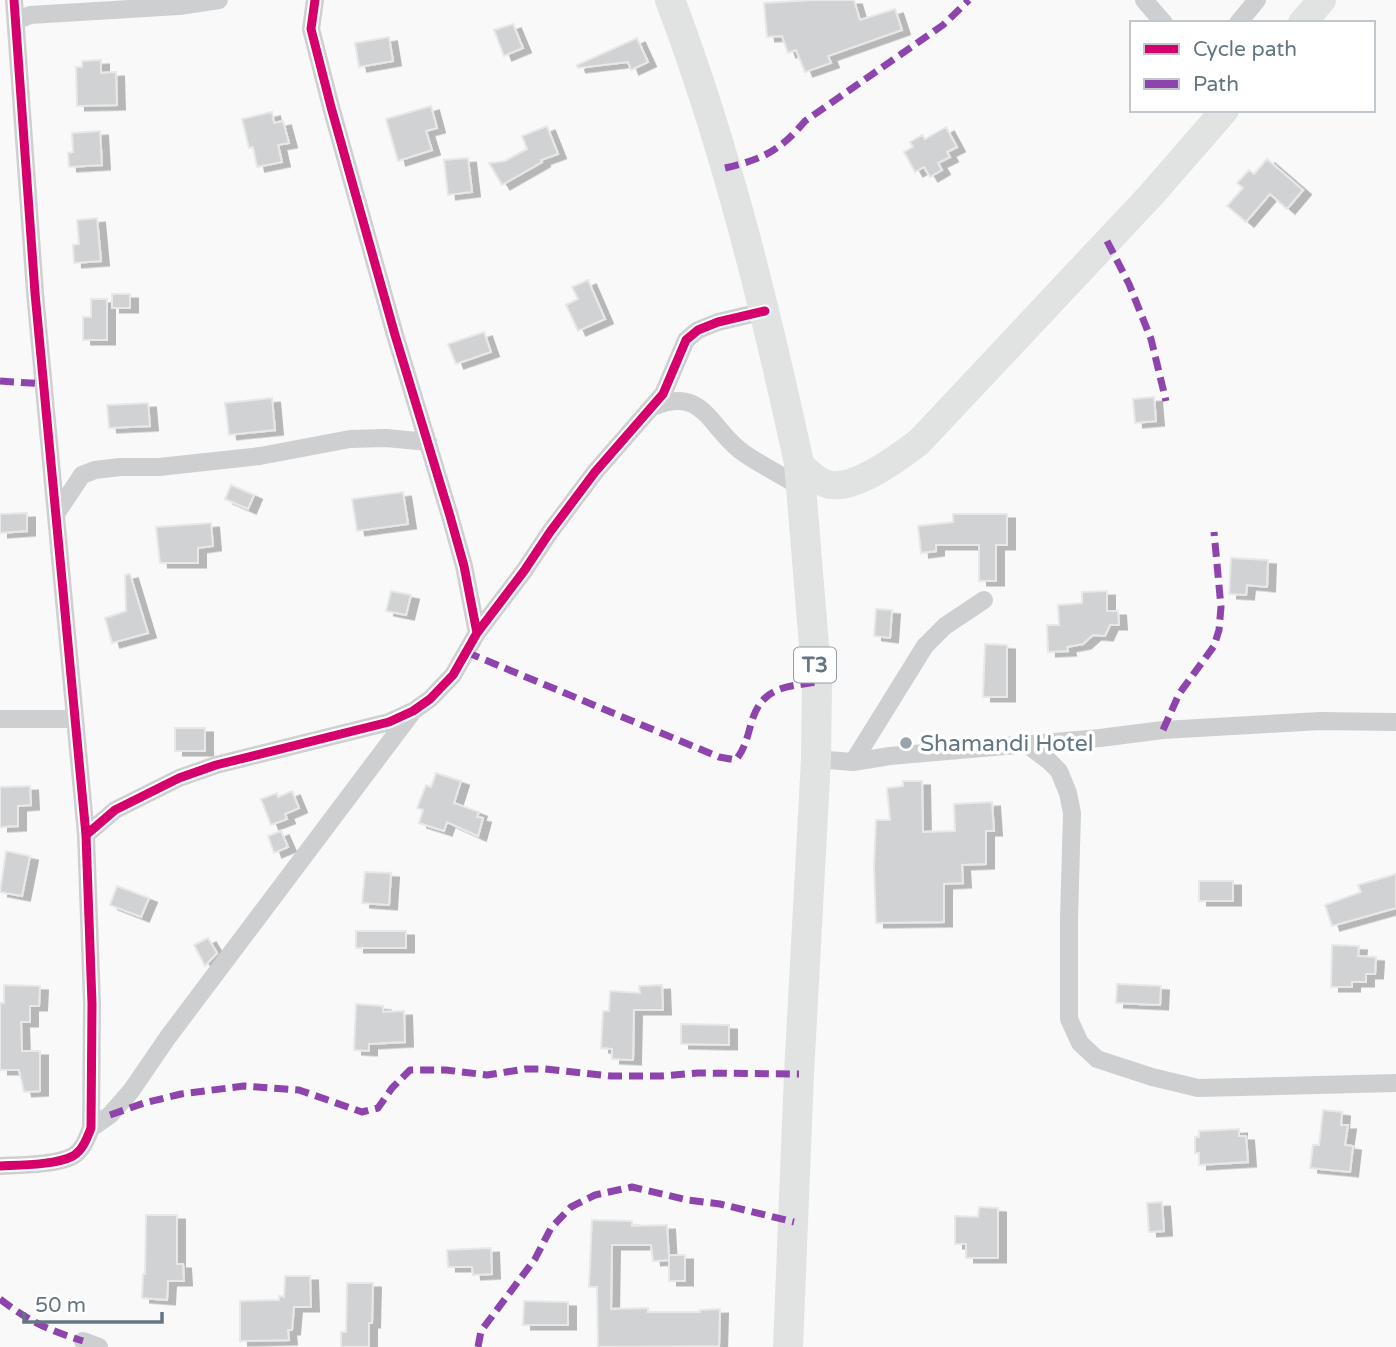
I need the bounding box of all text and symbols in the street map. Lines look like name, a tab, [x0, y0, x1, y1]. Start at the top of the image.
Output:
legend	[1130, 21, 1375, 112]
text: Cycle path	[1193, 37, 1297, 62]
text: Path	[1193, 72, 1239, 97]
road number: T3	[794, 648, 836, 682]
place label: Shamandi Hotel	[920, 730, 1094, 758]
marker: Shamandi Hotel	[898, 735, 914, 751]
scale bar	[24, 1280, 163, 1324]
text: 50 m	[35, 1293, 86, 1318]

